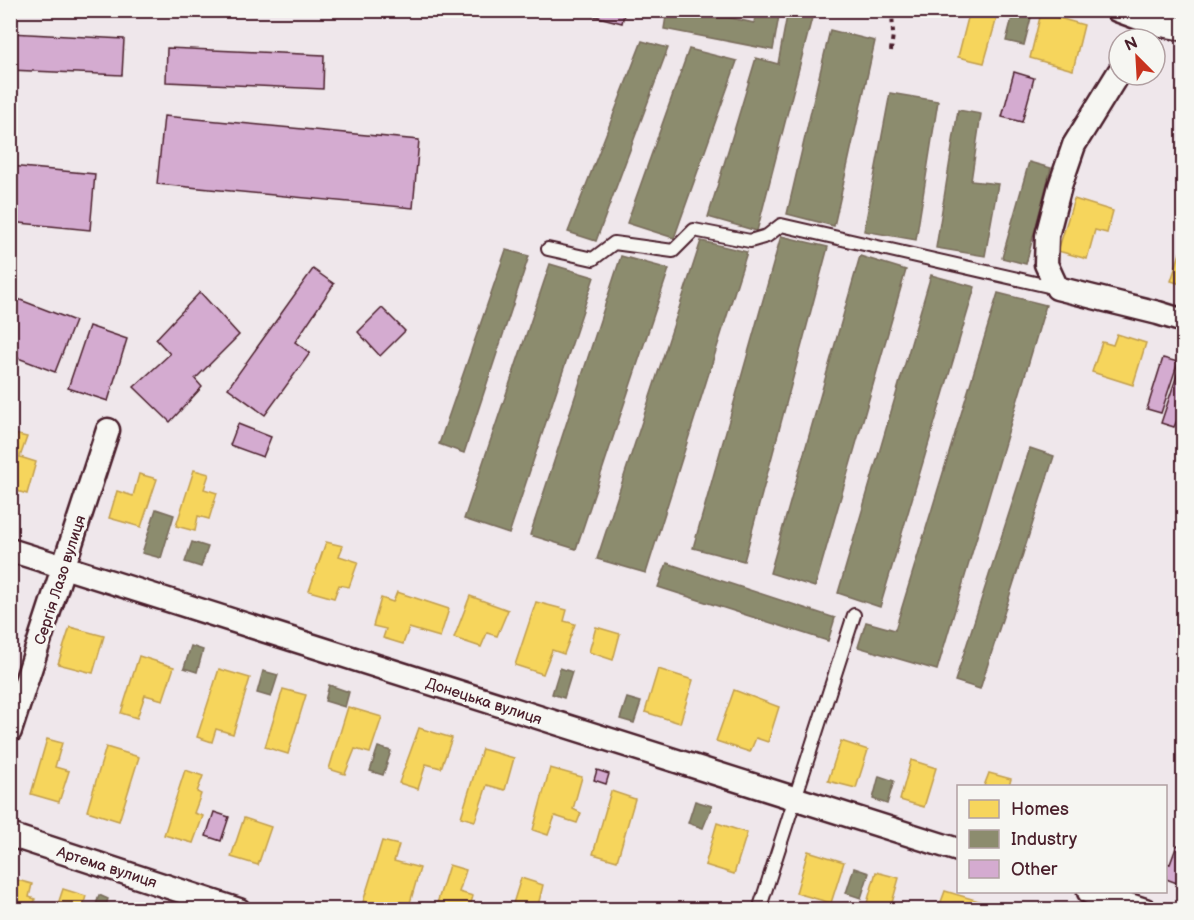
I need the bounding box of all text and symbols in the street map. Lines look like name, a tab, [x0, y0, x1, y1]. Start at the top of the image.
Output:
north arrow	[1107, 27, 1167, 87]
text: N	[1122, 34, 1141, 56]
street label: Сергія Лазо вулиця	[31, 513, 90, 647]
street label: Донецька вулиця	[423, 674, 544, 729]
legend	[957, 785, 1167, 893]
text: Homes	[1011, 799, 1069, 820]
text: Industry	[1011, 829, 1078, 850]
street label: Артема вулиця	[53, 842, 159, 893]
text: Other	[1011, 859, 1058, 880]

